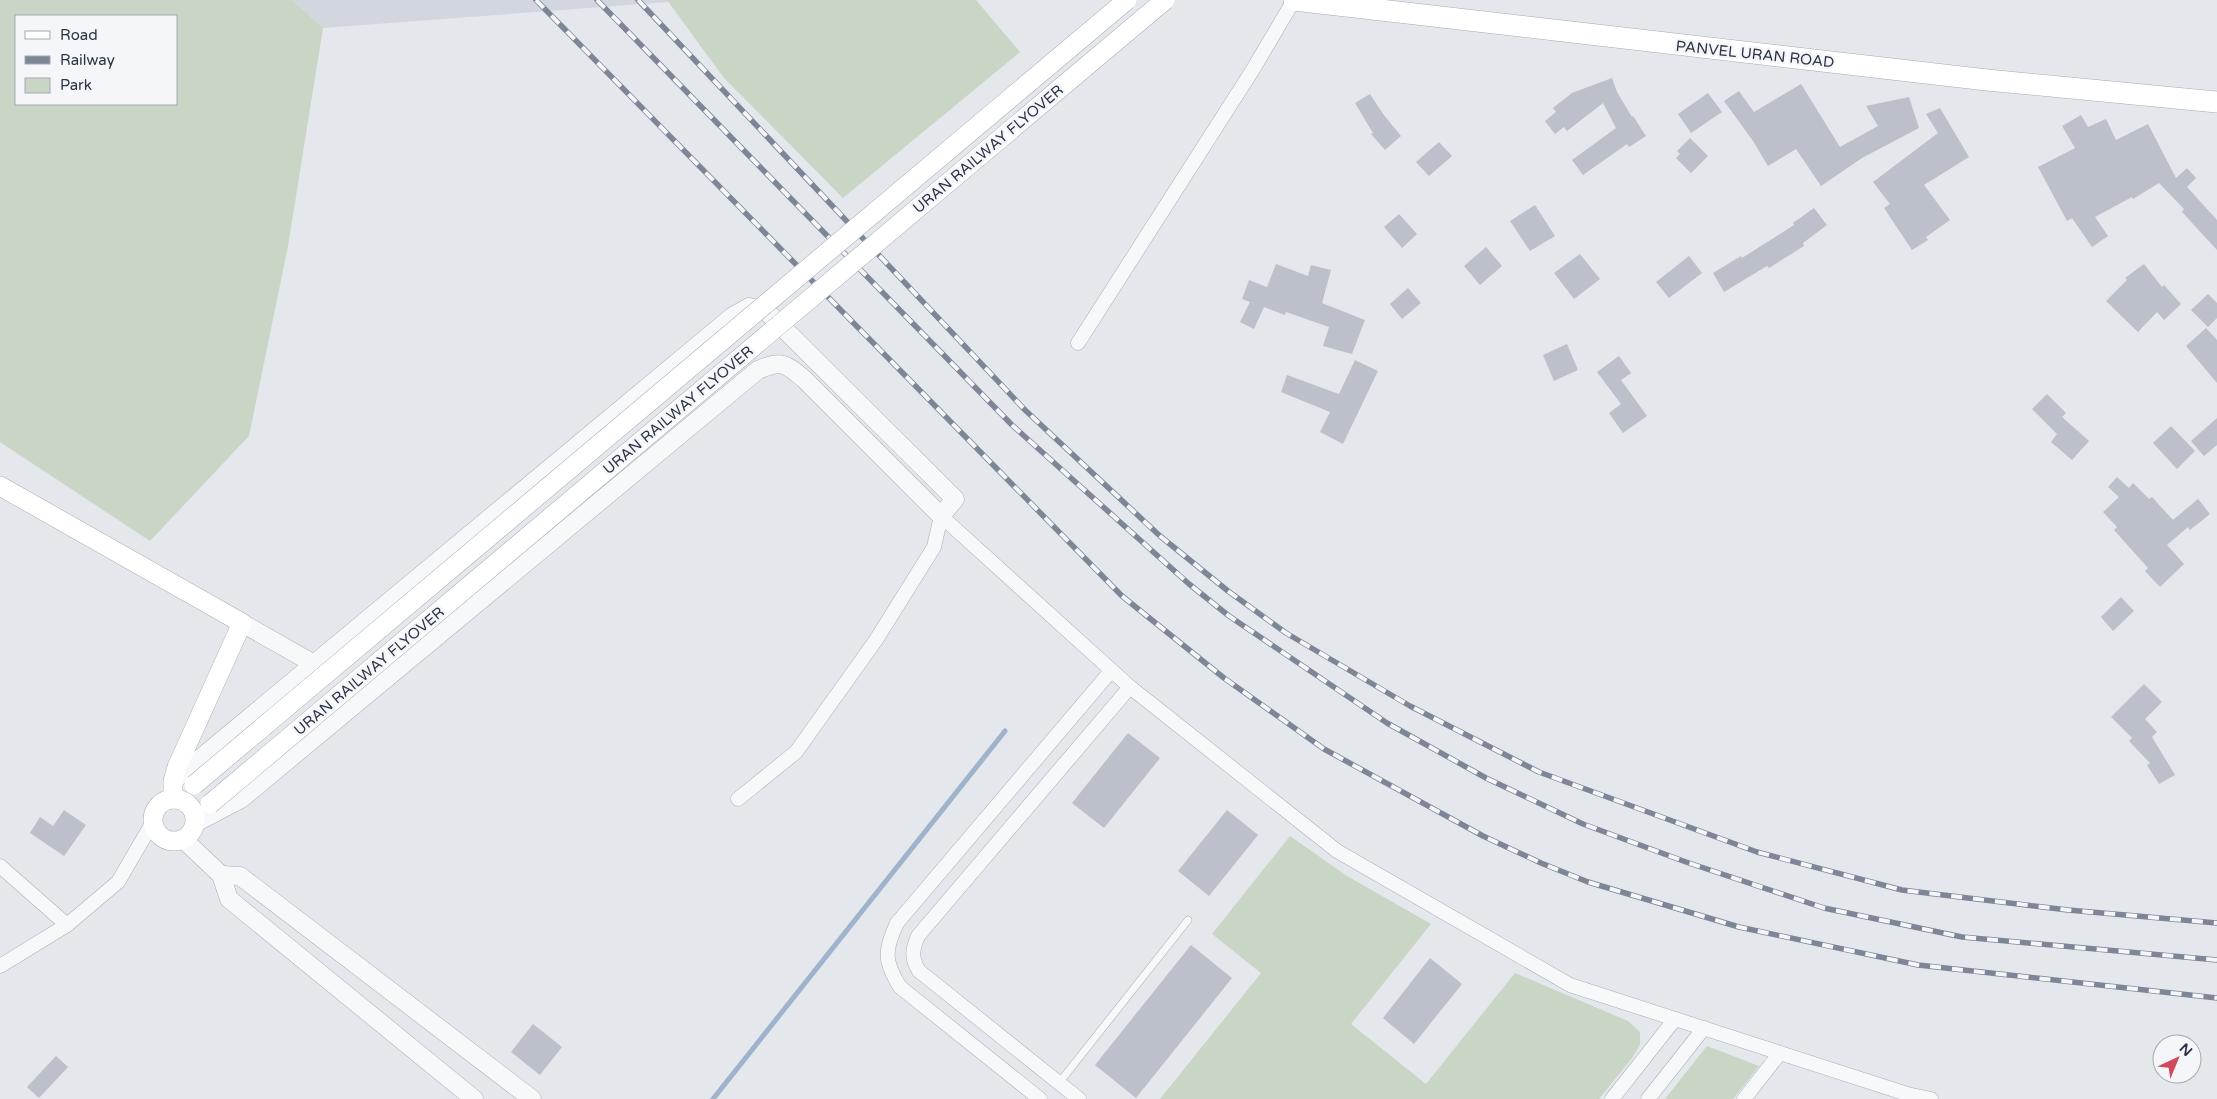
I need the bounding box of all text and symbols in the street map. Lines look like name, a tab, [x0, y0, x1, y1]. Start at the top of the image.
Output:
legend	[15, 15, 178, 105]
text: Road	[60, 26, 98, 44]
street label: PANVEL URAN ROAD	[1675, 37, 1835, 71]
text: Railway	[60, 51, 115, 69]
text: Park	[60, 76, 92, 94]
street label: URAN RAILWAY FLYOVER	[909, 81, 1067, 217]
street label: URAN RAILWAY FLYOVER	[599, 342, 757, 478]
street label: URAN RAILWAY FLYOVER	[290, 603, 448, 739]
north arrow	[2152, 1034, 2202, 1084]
text: N	[2176, 1040, 2196, 1060]

